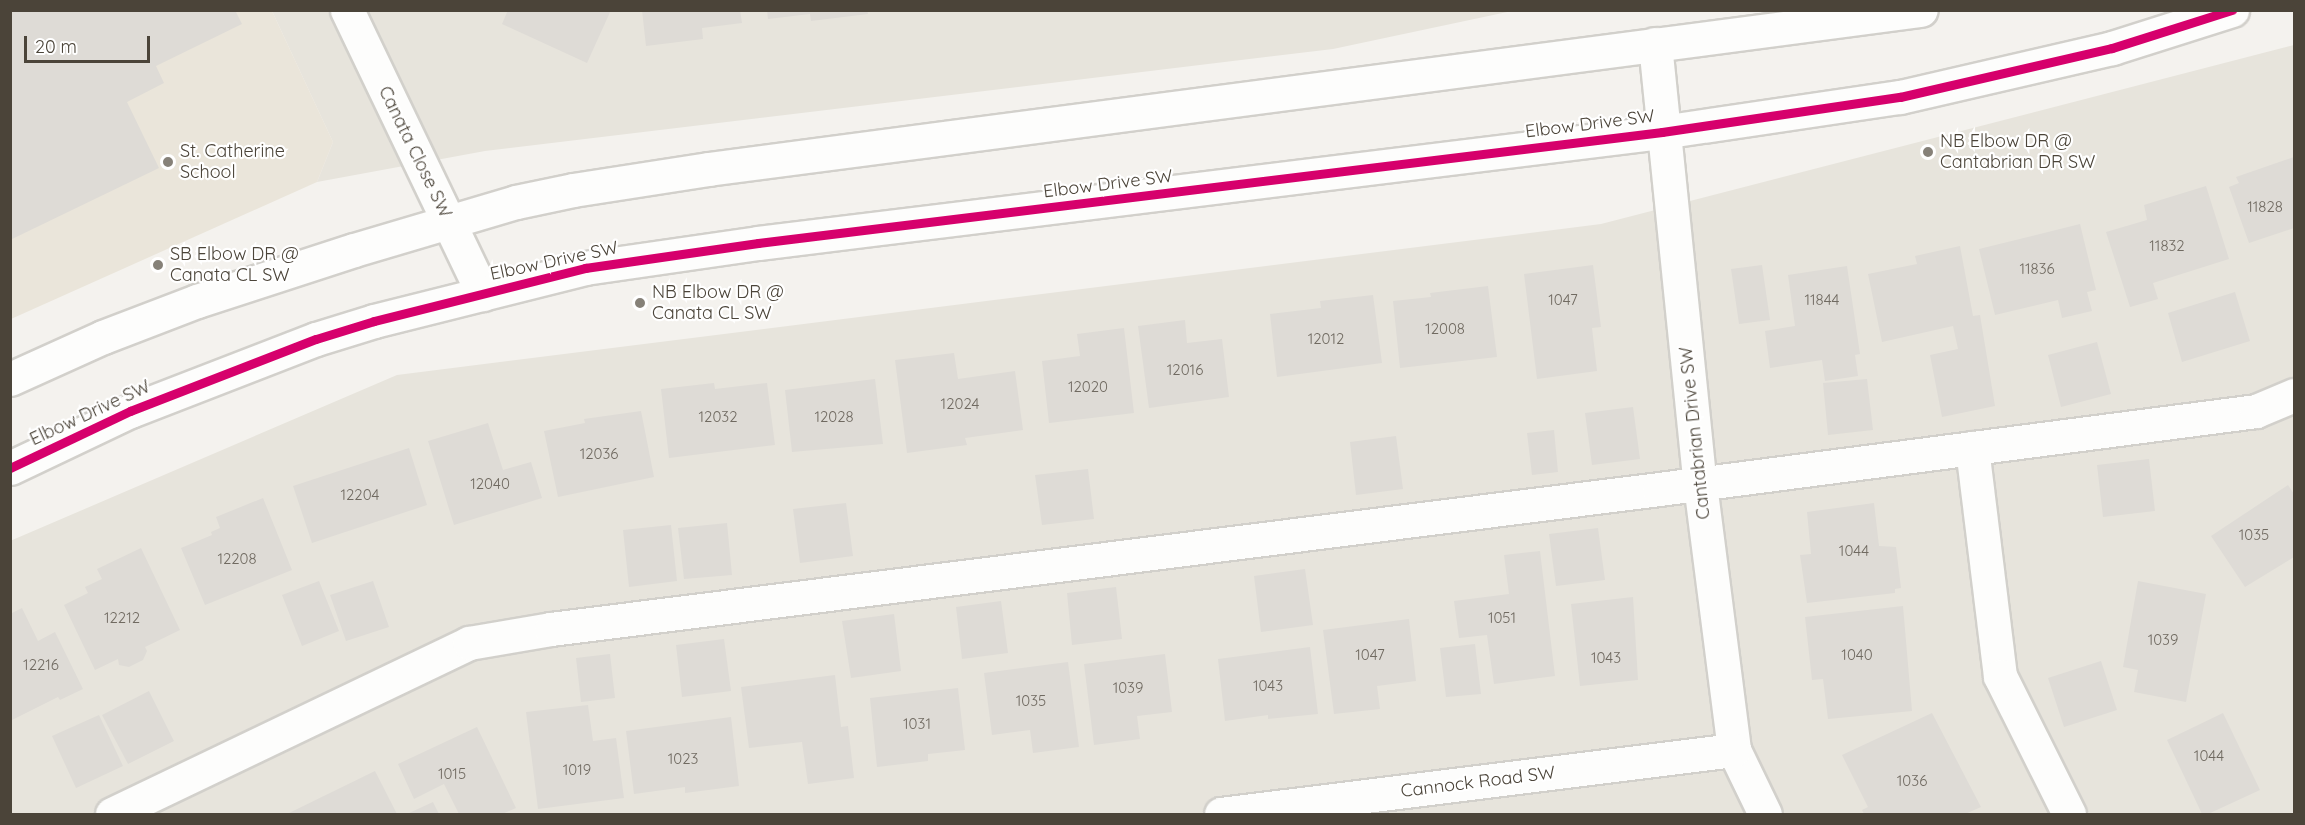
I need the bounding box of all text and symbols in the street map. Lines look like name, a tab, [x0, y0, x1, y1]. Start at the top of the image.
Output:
scale bar	[27, 24, 153, 62]
text: 20 m	[35, 35, 77, 58]
street label: Canata Close SW	[374, 83, 456, 221]
street label: Elbow Drive SW	[1524, 105, 1656, 143]
place label: NB Elbow DR @ Cantabrian DR SW	[1940, 131, 2095, 174]
place label: St. Catherine School	[180, 141, 285, 184]
marker: NB Elbow DR @ Cantabrian DR SW	[1921, 145, 1935, 159]
marker: St. Catherine School	[161, 155, 175, 169]
street label: Elbow Drive SW	[1042, 165, 1174, 203]
house number: 11828	[2247, 198, 2283, 216]
street label: Elbow Drive SW	[488, 237, 620, 285]
house number: 11832	[2149, 237, 2185, 255]
place label: SB Elbow DR @ Canata CL SW	[170, 244, 299, 286]
marker: SB Elbow DR @ Canata CL SW	[151, 258, 165, 272]
house number: 11836	[2019, 260, 2055, 278]
place label: NB Elbow DR @ Canata CL SW	[652, 282, 784, 324]
house number: 1047	[1548, 291, 1578, 309]
house number: 11844	[1804, 291, 1840, 309]
marker: NB Elbow DR @ Canata CL SW	[633, 296, 647, 310]
house number: 12008	[1425, 320, 1465, 338]
house number: 12012	[1308, 330, 1344, 348]
street label: Cantabrian Drive SW	[1675, 345, 1715, 521]
house number: 12016	[1167, 361, 1203, 379]
street label: Elbow Drive SW	[26, 376, 154, 450]
house number: 12020	[1068, 378, 1108, 396]
house number: 12024	[941, 395, 979, 413]
house number: 12032	[699, 408, 737, 426]
house number: 12028	[814, 408, 854, 426]
house number: 12036	[580, 445, 618, 463]
house number: 12040	[470, 475, 510, 493]
house number: 12204	[341, 486, 379, 504]
house number: 1035	[2239, 526, 2269, 544]
house number: 1044	[1839, 542, 1869, 560]
house number: 12208	[217, 550, 257, 568]
house number: 12212	[104, 609, 140, 627]
house number: 1051	[1488, 609, 1516, 627]
house number: 1039	[2148, 631, 2178, 649]
house number: 1047	[1355, 646, 1385, 664]
house number: 1040	[1841, 646, 1873, 664]
house number: 1043	[1591, 649, 1621, 667]
house number: 12216	[23, 656, 59, 674]
house number: 1043	[1253, 677, 1283, 695]
house number: 1039	[1113, 679, 1143, 697]
house number: 1035	[1016, 692, 1046, 710]
house number: 1031	[903, 715, 931, 733]
house number: 1044	[2194, 747, 2224, 765]
house number: 1023	[668, 750, 698, 768]
house number: 1019	[563, 761, 591, 779]
street label: Cannock Road SW	[1400, 762, 1556, 802]
house number: 1015	[438, 765, 466, 783]
house number: 1036	[1897, 772, 1927, 790]

